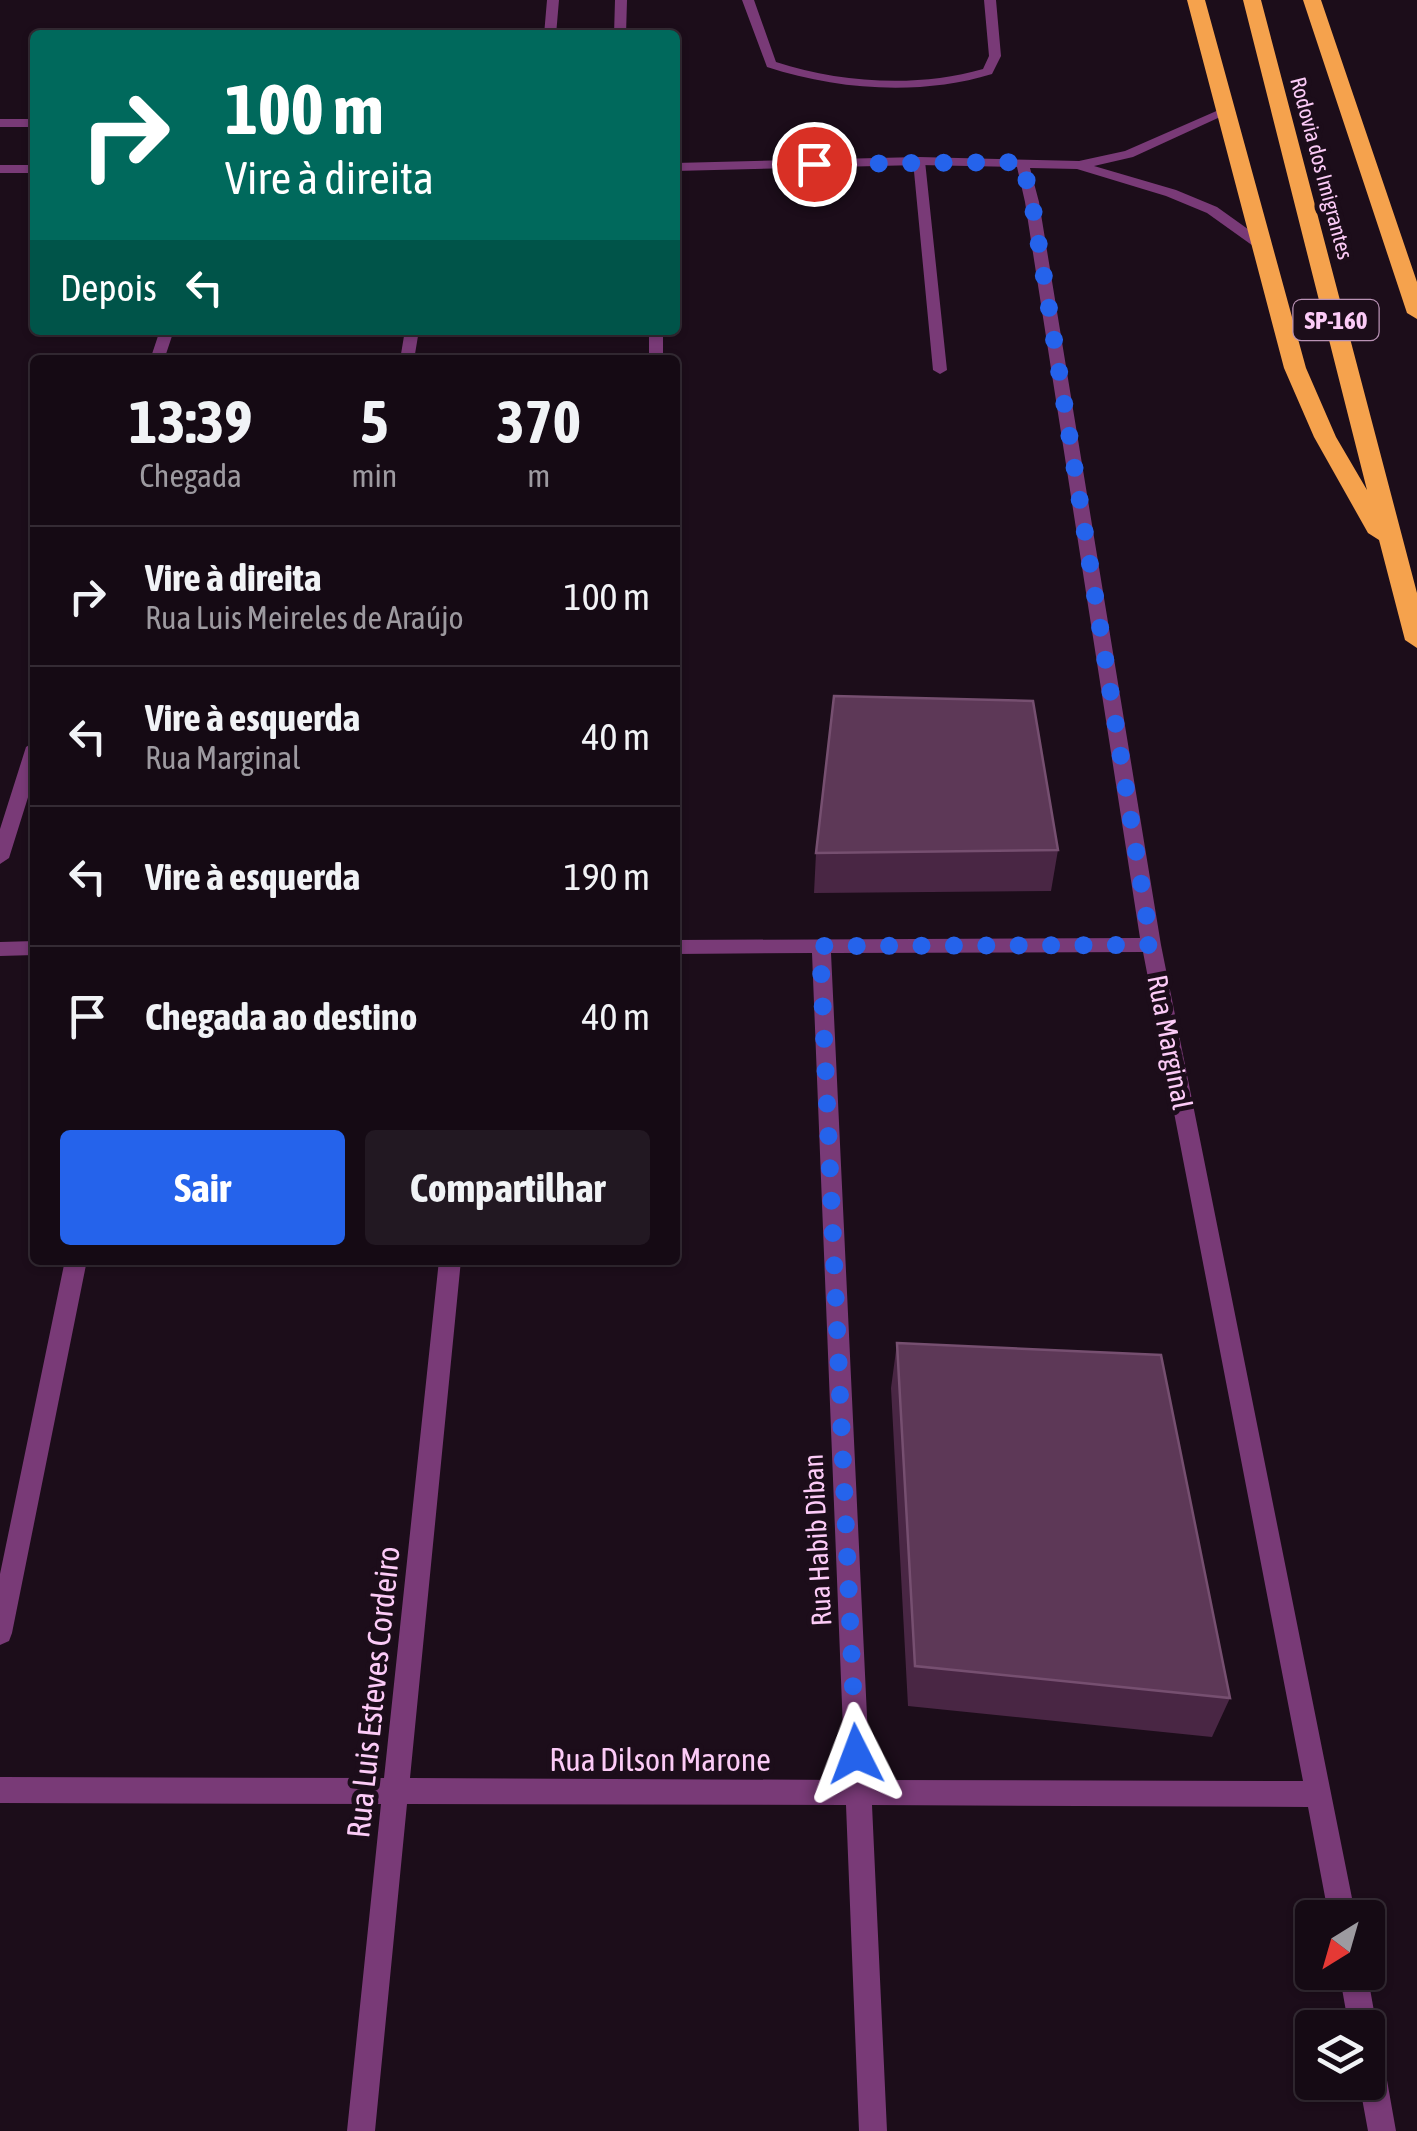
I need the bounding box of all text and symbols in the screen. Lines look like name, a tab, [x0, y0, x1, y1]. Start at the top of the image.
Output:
text: 100 m	[225, 69, 384, 149]
icon: right	[60, 70, 190, 200]
street label: Rodovia dos Imigrantes	[1285, 74, 1359, 262]
pin	[772, 122, 857, 207]
icon: arrive	[787, 137, 842, 192]
text: Vire à direita	[225, 152, 434, 204]
icon: left	[177, 260, 232, 315]
text: Depois	[60, 266, 157, 309]
road number: SP-160	[1294, 300, 1378, 340]
text: 13:39	[129, 387, 252, 456]
text: 5	[360, 387, 389, 456]
text: 370	[496, 387, 581, 456]
text: Chegada	[139, 457, 242, 494]
text: min	[351, 457, 397, 494]
text: m	[527, 457, 550, 494]
text: Vire à direita	[145, 556, 321, 599]
icon: right	[60, 569, 115, 624]
text: 100 m	[564, 575, 650, 618]
text: Rua Luis Meireles de Araújo	[145, 599, 464, 636]
text: Vire à esquerda	[145, 696, 360, 739]
icon: left	[60, 709, 115, 764]
text: 40 m	[582, 715, 650, 758]
text: Rua Marginal	[145, 739, 301, 776]
icon: left	[60, 849, 115, 904]
text: Vire à esquerda	[145, 855, 360, 898]
text: 190 m	[564, 855, 650, 898]
street label: Rua Marginal	[1141, 972, 1199, 1112]
icon: arrive	[60, 989, 115, 1044]
text: Chegada ao destino	[145, 995, 417, 1038]
text: 40 m	[582, 995, 650, 1038]
button: Sair	[60, 1130, 345, 1245]
button: Compartilhar	[365, 1130, 650, 1245]
street label: Rua Habib Diban	[797, 1453, 837, 1627]
street label: Rua Luis Esteves Cordeiro	[339, 1544, 407, 1840]
position arrow	[804, 1702, 908, 1806]
street label: Rua Dilson Marone	[549, 1741, 771, 1778]
north arrow	[1295, 1900, 1385, 1990]
map controls	[1295, 1900, 1385, 2100]
button: layers	[1295, 2010, 1385, 2100]

